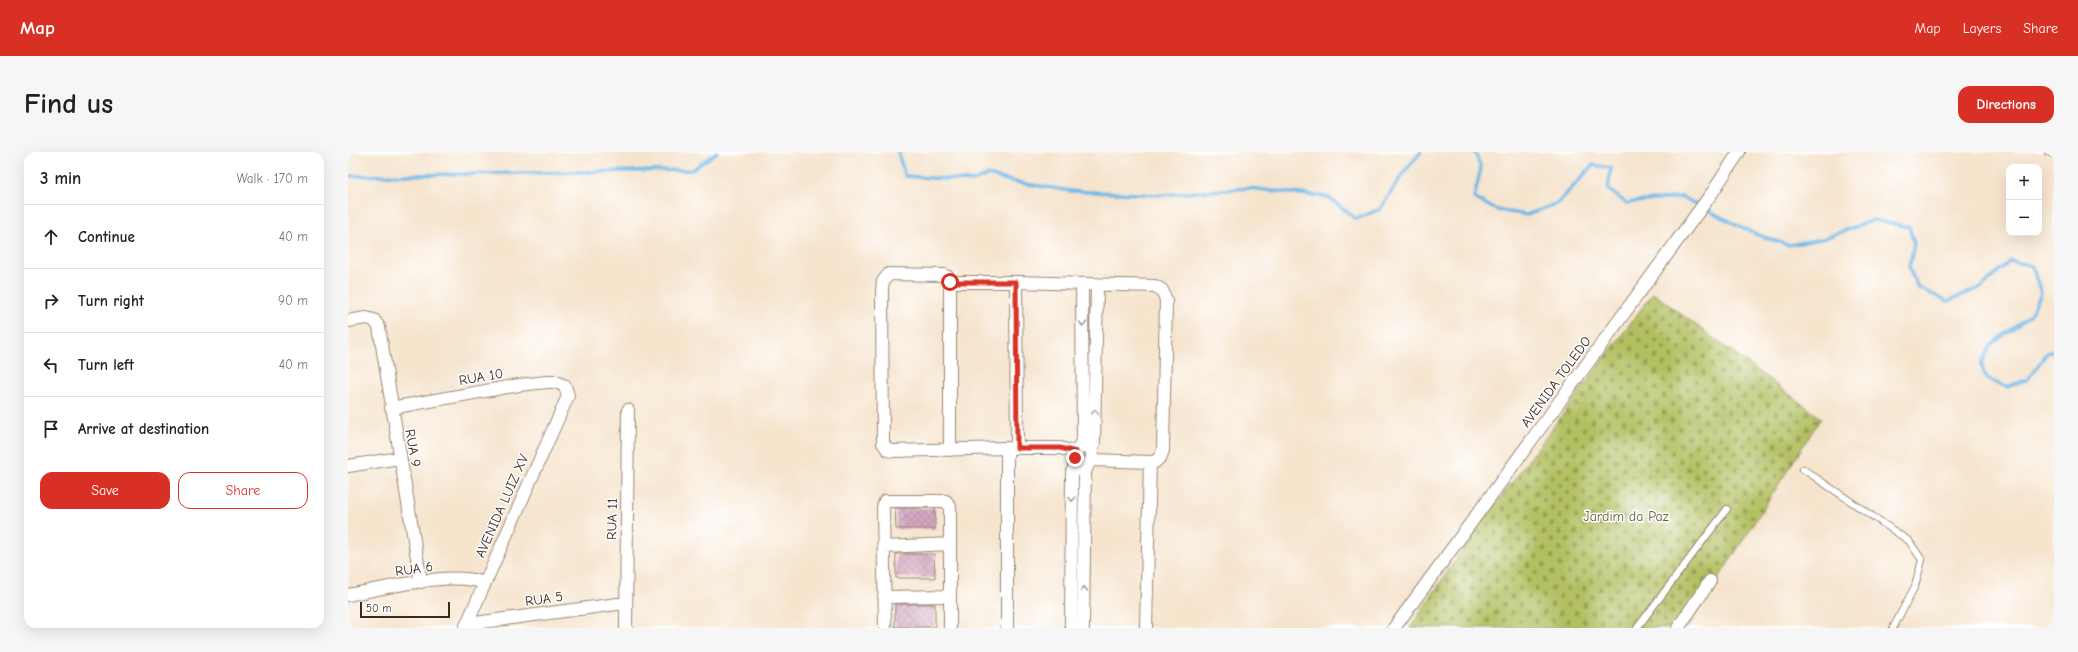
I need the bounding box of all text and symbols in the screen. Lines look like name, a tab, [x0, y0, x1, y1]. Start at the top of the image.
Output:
text: Map	[20, 17, 55, 39]
text: Map	[1914, 20, 1941, 37]
text: Layers	[1963, 20, 2001, 37]
text: Share	[2023, 20, 2058, 37]
button: Directions	[1958, 86, 2054, 123]
text: Find us	[24, 88, 113, 120]
map controls	[2006, 164, 2042, 236]
button: +	[2006, 164, 2042, 200]
text: 3 min	[40, 169, 81, 188]
text: Walk · 170 m	[236, 171, 308, 186]
button: −	[2006, 200, 2042, 236]
icon: ahead	[40, 226, 62, 248]
text: Continue	[78, 228, 135, 246]
text: 40 m	[279, 229, 308, 244]
route start	[941, 273, 959, 291]
icon: right	[40, 290, 62, 312]
text: Turn right	[78, 292, 144, 310]
text: 90 m	[278, 293, 308, 308]
one-way arrow	[1079, 321, 1087, 327]
street label: AVENIDA TOLEDO	[1517, 333, 1595, 431]
icon: left	[40, 354, 62, 376]
text: Turn left	[78, 356, 134, 374]
text: 40 m	[279, 357, 308, 372]
street label: RUA 10	[458, 365, 504, 389]
one-way arrow	[1091, 409, 1099, 415]
icon: arrive	[40, 418, 62, 440]
text: Arrive at destination	[78, 420, 209, 438]
street label: RUA 9	[401, 428, 425, 468]
route end	[1066, 449, 1084, 467]
street label: AVENIDA LUIZ XV	[472, 451, 533, 560]
button: Save	[40, 472, 170, 509]
button: Share	[178, 472, 308, 509]
one-way arrow	[1068, 496, 1076, 502]
street label: RUA 11	[603, 498, 621, 540]
park label: Jardim da Paz	[1583, 508, 1669, 525]
street label: RUA 6	[394, 558, 434, 580]
one-way arrow	[1080, 586, 1088, 592]
street label: RUA 5	[524, 588, 564, 610]
scale bar	[360, 600, 450, 619]
text: 50 m	[366, 602, 391, 615]

